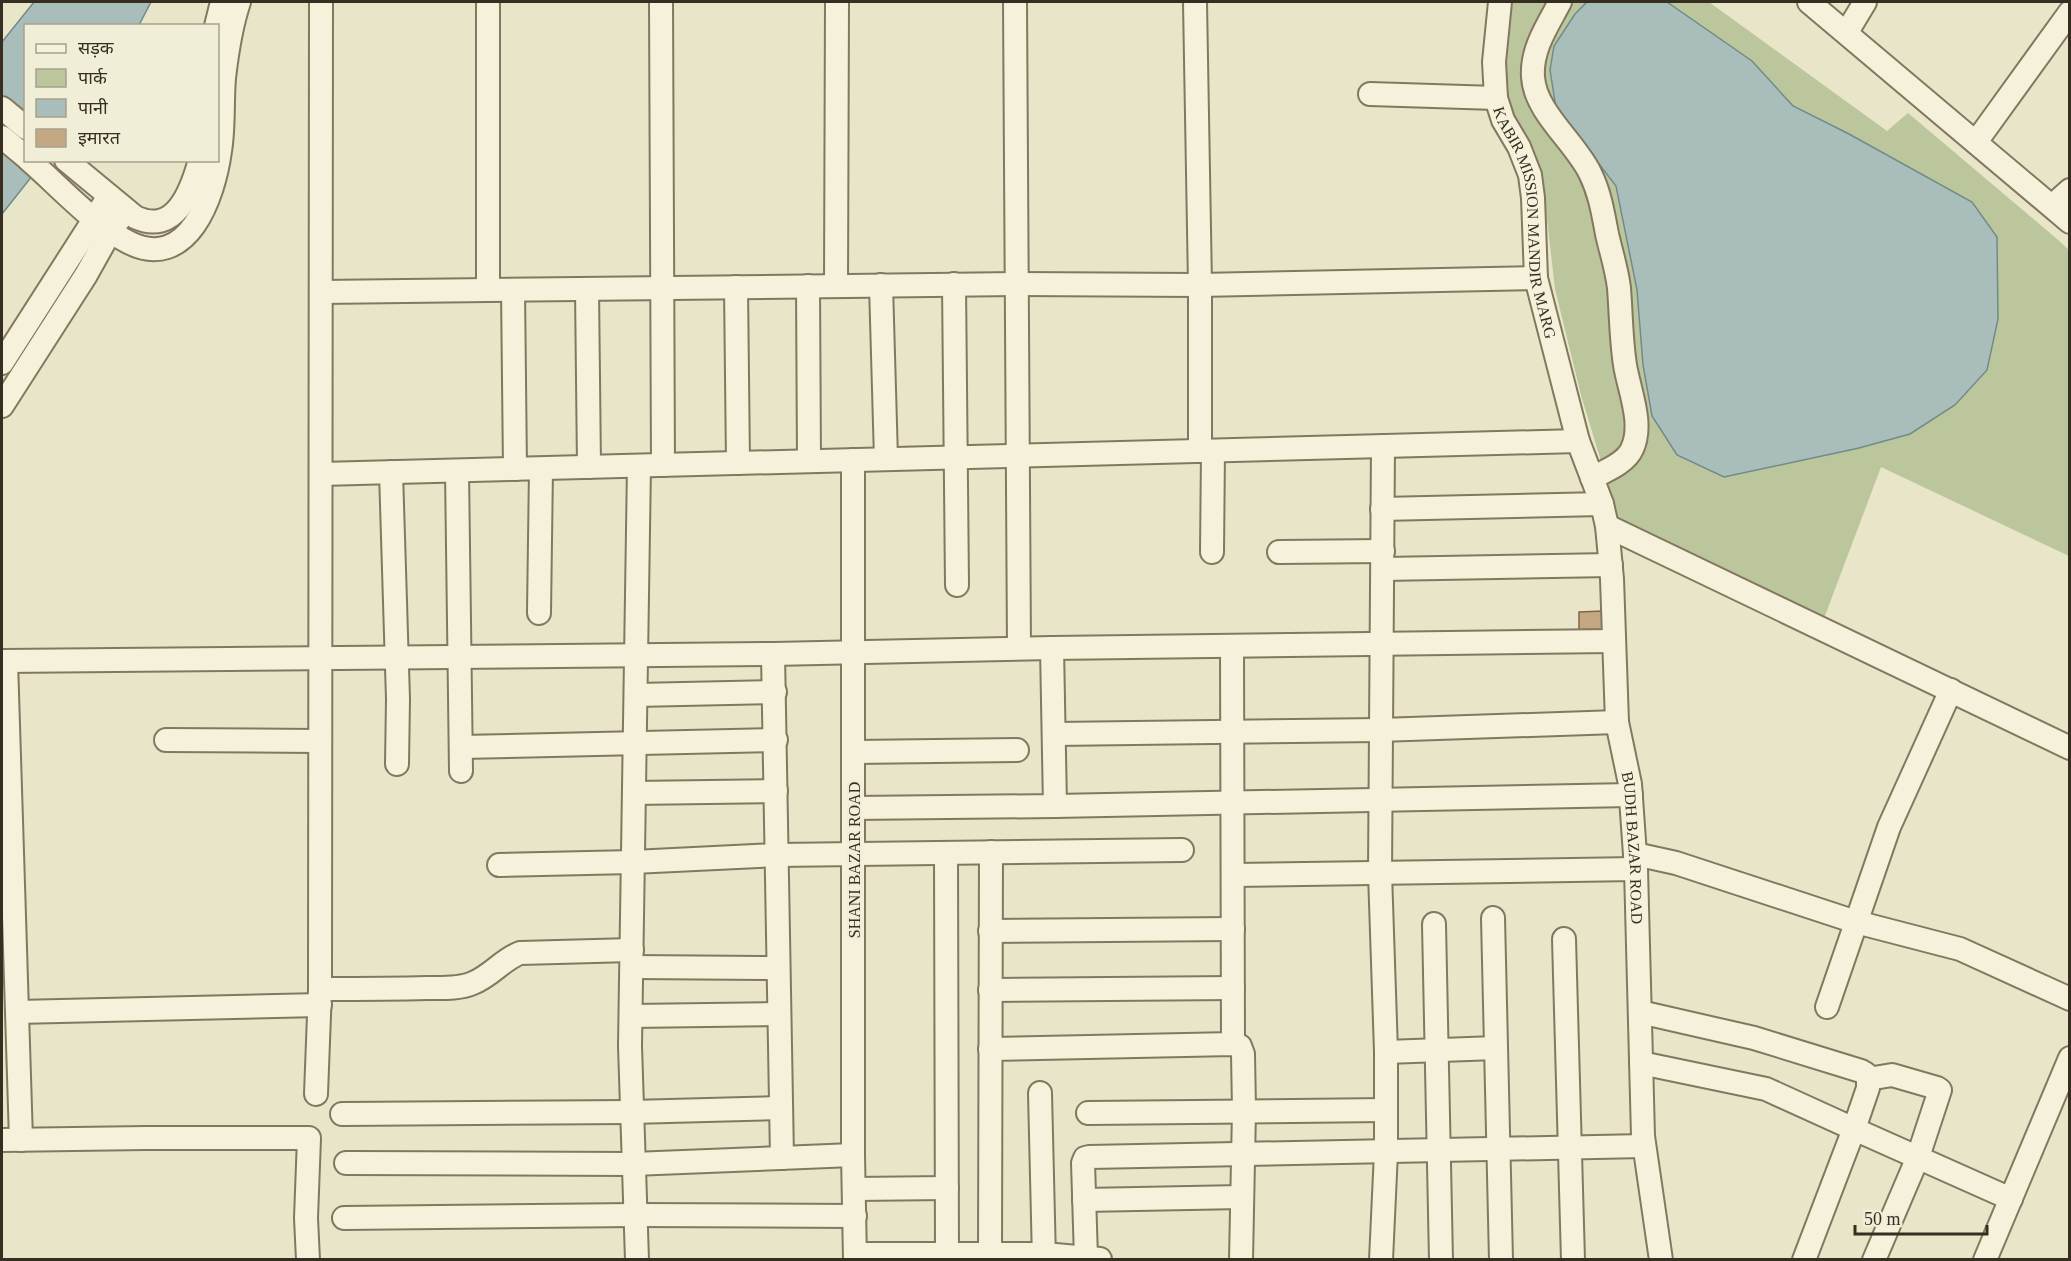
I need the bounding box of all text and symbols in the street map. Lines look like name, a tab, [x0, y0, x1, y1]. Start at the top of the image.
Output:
legend	[24, 24, 219, 162]
text: सड़क	[78, 38, 115, 58]
text: पार्क	[78, 67, 108, 88]
text: पानी	[78, 98, 108, 118]
street label: KABIR MISSION MANDIR MARG	[1490, 104, 1559, 341]
text: इमारत	[78, 128, 121, 148]
street label: BUDH BAZAR ROAD	[1619, 770, 1645, 924]
street label: SHANI BAZAR ROAD	[846, 782, 863, 938]
scale bar	[1855, 1198, 1987, 1236]
text: 50 m	[1864, 1209, 1901, 1229]

